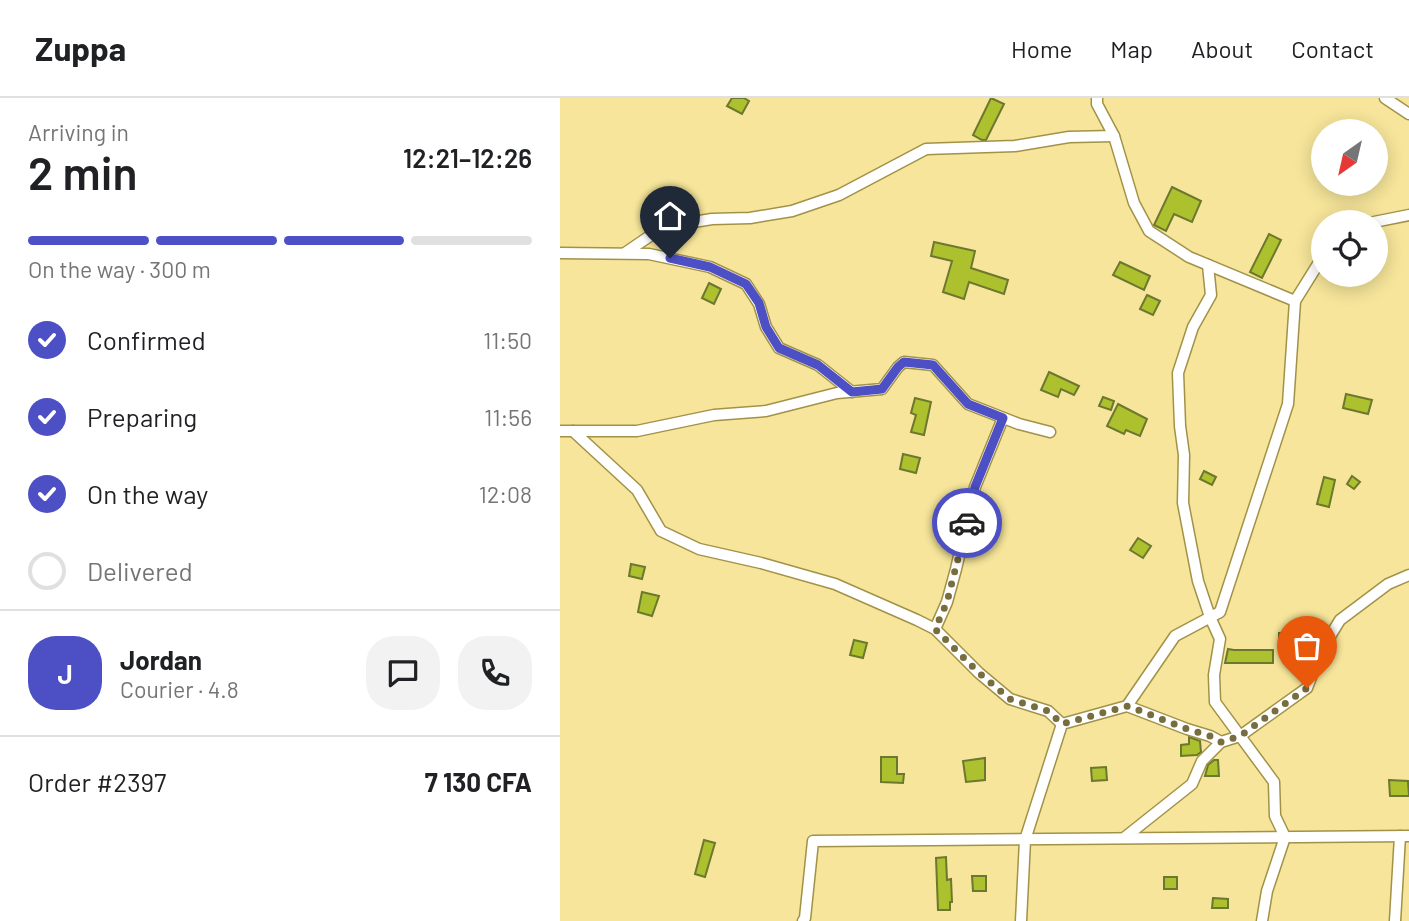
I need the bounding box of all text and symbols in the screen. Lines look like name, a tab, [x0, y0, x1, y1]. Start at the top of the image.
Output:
text: Zuppa	[35, 28, 126, 68]
text: Home	[1011, 34, 1072, 63]
text: Map	[1110, 34, 1153, 63]
text: About	[1191, 34, 1253, 63]
text: Contact	[1291, 34, 1374, 63]
text: Arriving in	[28, 118, 129, 146]
north arrow	[1311, 119, 1388, 196]
map controls	[1311, 119, 1388, 287]
text: 12:21–12:26	[403, 142, 532, 173]
text: 2 min	[28, 144, 137, 199]
pin	[640, 186, 700, 258]
icon: home	[651, 197, 689, 235]
button: locate	[1311, 210, 1388, 287]
text: On the way · 300 m	[28, 255, 211, 283]
icon: check	[28, 321, 66, 359]
text: Confirmed	[87, 324, 206, 355]
text: 11:50	[483, 326, 532, 354]
icon: check	[28, 398, 66, 436]
text: Preparing	[87, 401, 197, 432]
text: 11:56	[484, 403, 532, 431]
icon: check	[28, 475, 66, 513]
text: On the way	[87, 478, 208, 509]
text: 12:08	[479, 480, 532, 508]
courier	[932, 488, 1002, 558]
icon: car	[948, 504, 986, 542]
text: Delivered	[87, 555, 193, 586]
pin	[1277, 616, 1337, 688]
icon: bag	[1288, 627, 1326, 665]
button: chat	[366, 636, 440, 710]
button: phone	[458, 636, 532, 710]
text: Jordan	[120, 644, 202, 675]
text: J	[57, 658, 73, 689]
text: Courier · 4.8	[120, 675, 239, 703]
text: Order #2397	[28, 766, 166, 797]
text: 7 130 CFA	[425, 766, 532, 797]

